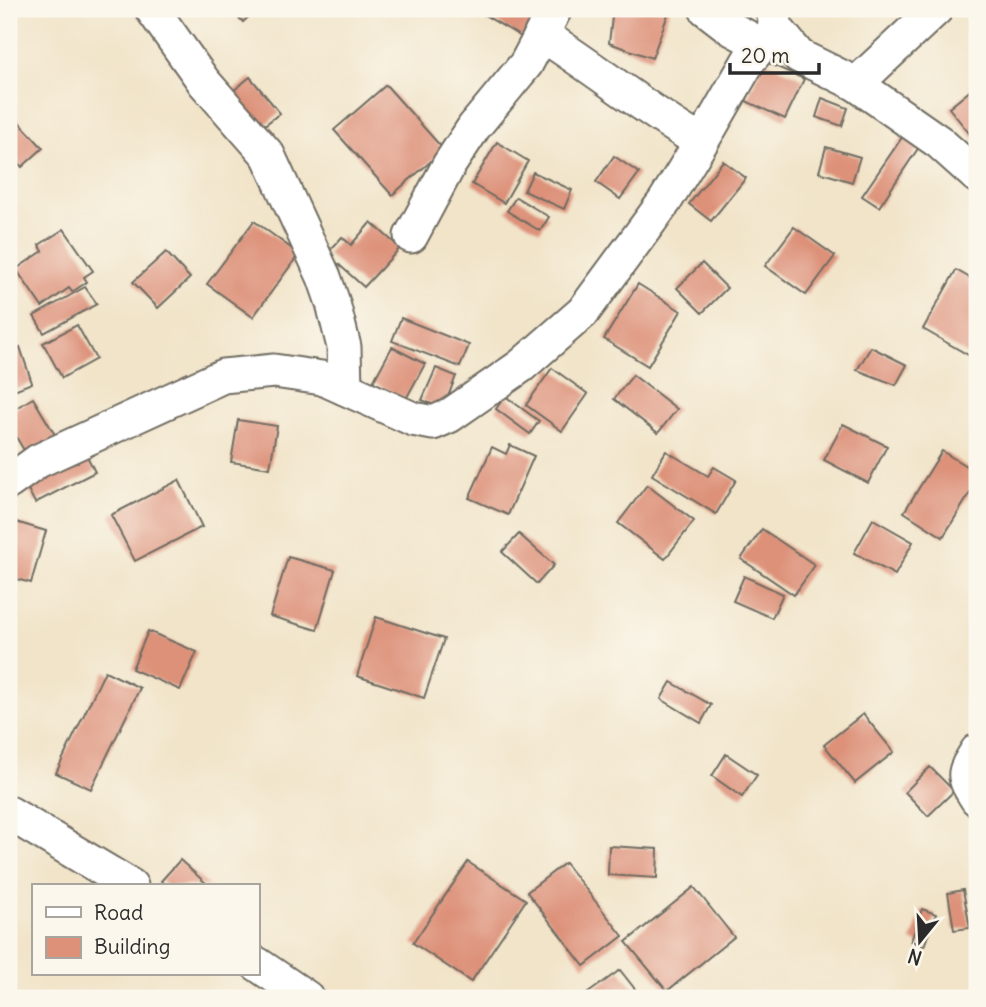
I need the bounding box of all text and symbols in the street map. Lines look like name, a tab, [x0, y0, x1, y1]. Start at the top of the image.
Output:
scale bar	[730, 32, 820, 76]
text: 20 m	[741, 42, 790, 69]
legend	[32, 884, 259, 976]
text: Road	[94, 899, 143, 926]
north arrow	[884, 906, 954, 976]
text: Building	[94, 933, 170, 960]
text: N	[905, 944, 925, 971]

